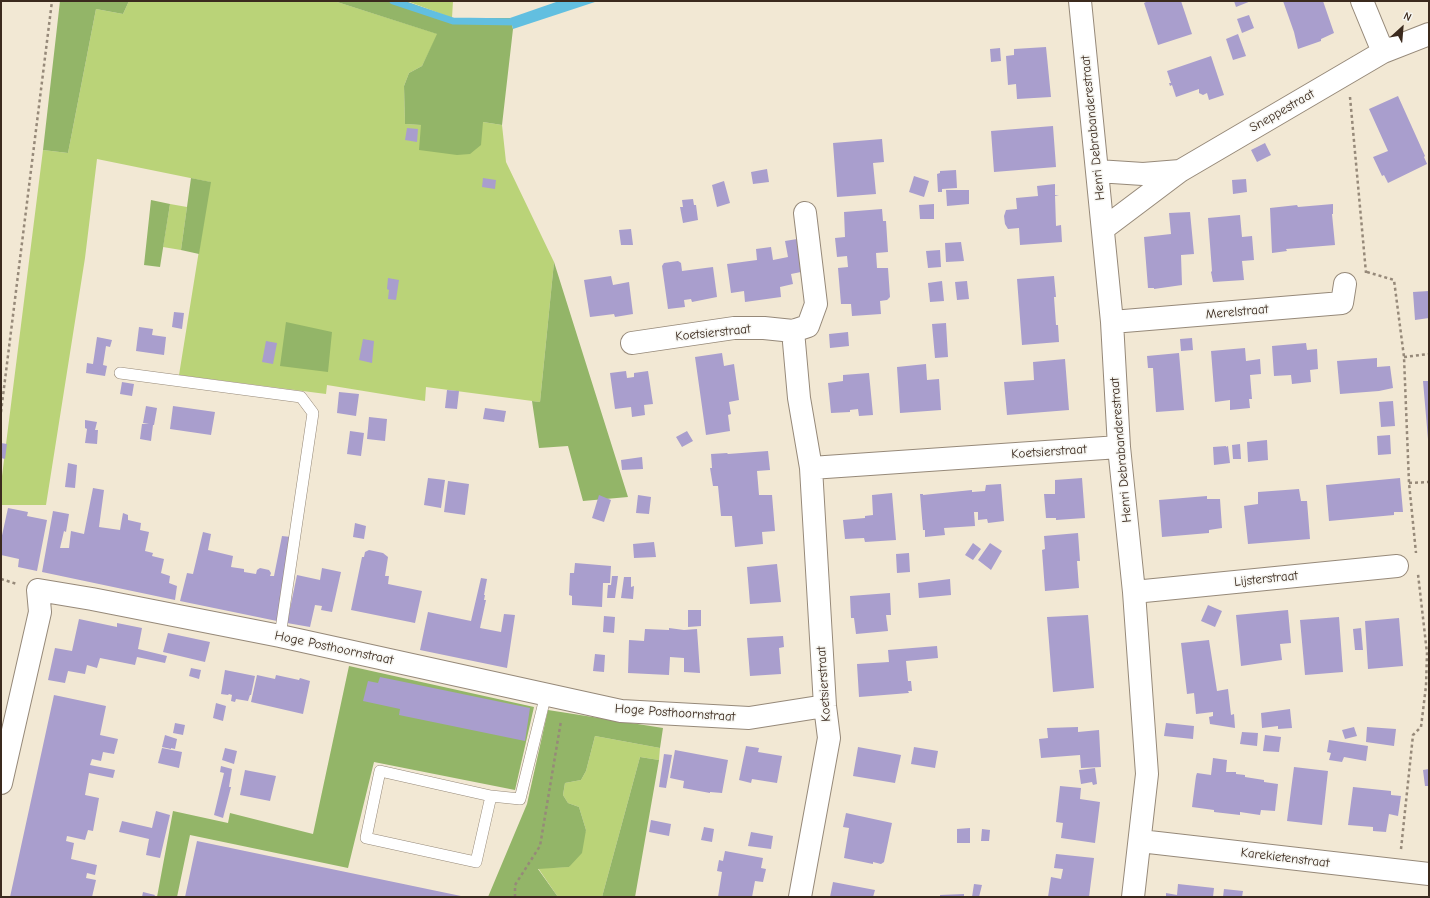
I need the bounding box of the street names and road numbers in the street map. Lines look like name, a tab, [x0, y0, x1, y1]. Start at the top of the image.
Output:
street label: Henri Debrabanderestraat	[1078, 55, 1108, 201]
street label: Sneppestraat	[1247, 86, 1317, 136]
street label: Merelstraat	[1205, 301, 1269, 323]
street label: Koetsierstraat	[675, 321, 751, 345]
street label: Henri Debrabanderestraat	[1107, 377, 1135, 523]
street label: Koetsierstraat	[1011, 442, 1087, 462]
street label: Lijsterstraat	[1233, 568, 1299, 590]
street label: Hoge Posthoornstraat	[273, 628, 395, 668]
street label: Koetsierstraat	[814, 646, 834, 722]
street label: Hoge Posthoornstraat	[614, 701, 736, 725]
street label: Karekietenstraat	[1240, 845, 1330, 871]

